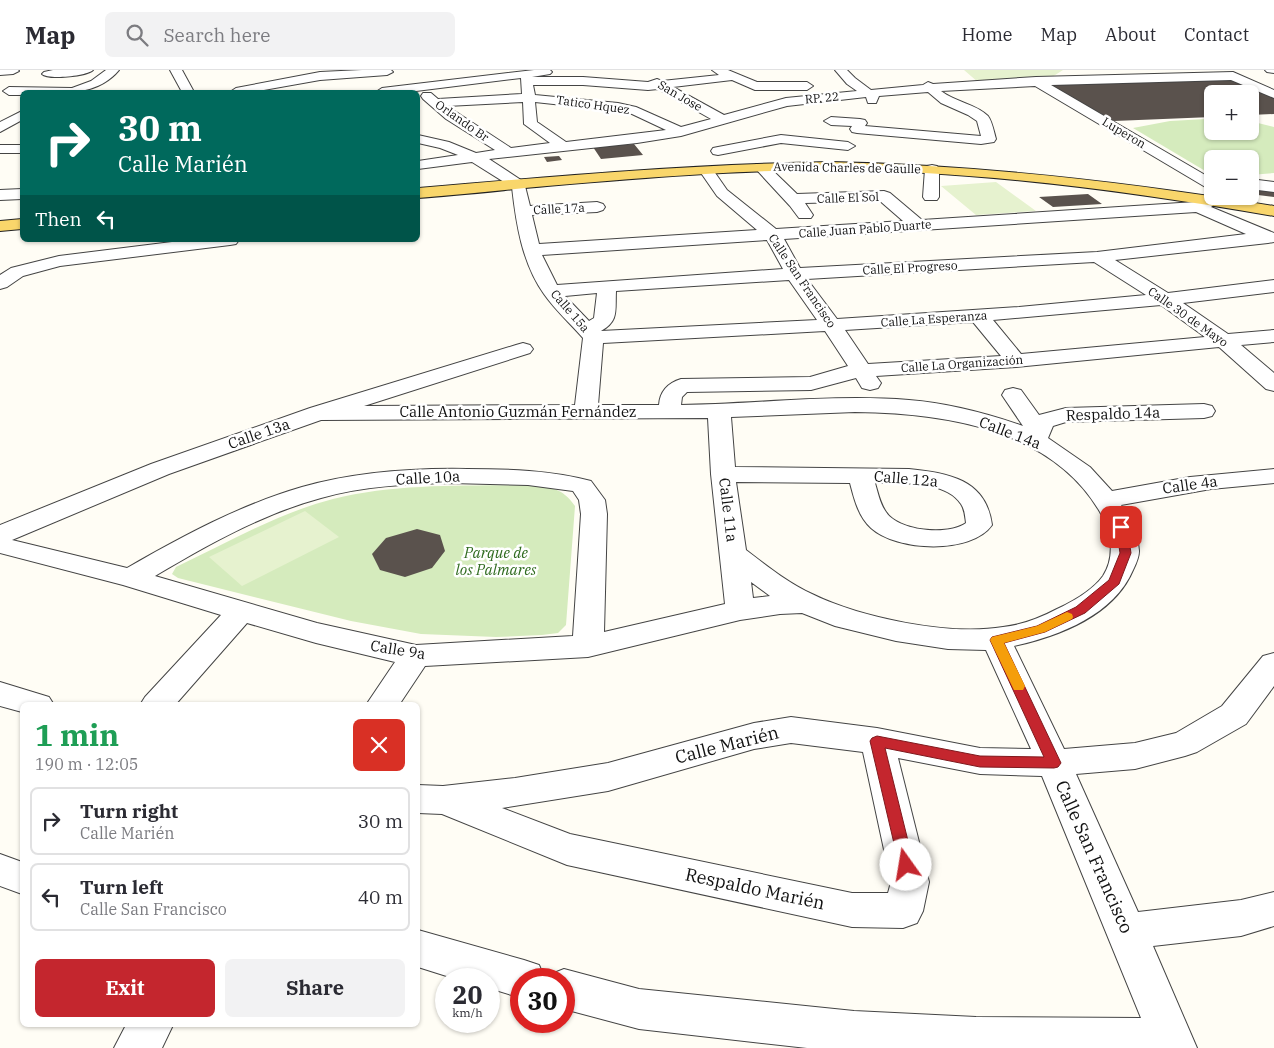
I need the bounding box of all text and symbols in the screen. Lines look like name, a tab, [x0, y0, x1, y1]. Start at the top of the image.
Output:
search box	[105, 12, 455, 57]
text: Map	[25, 19, 75, 51]
icon: search	[123, 21, 151, 49]
text: Search here	[163, 23, 270, 47]
text: Home	[961, 23, 1013, 46]
text: Map	[1041, 23, 1077, 46]
text: About	[1105, 23, 1156, 46]
text: Contact	[1184, 23, 1249, 46]
street label: San Jose	[656, 77, 705, 114]
map controls	[1204, 85, 1259, 205]
button: +	[1204, 85, 1259, 140]
street label: RP. 22	[804, 89, 840, 106]
street label: Tatico Hquez	[555, 92, 631, 117]
street label: Orlando Br	[433, 97, 493, 145]
text: 30 m	[118, 105, 202, 151]
icon: right	[35, 110, 100, 175]
street label: Luperon	[1100, 114, 1149, 152]
text: Calle Marién	[118, 149, 248, 178]
button: −	[1204, 150, 1259, 205]
street label: Avenida Charles de Gaulle	[773, 159, 921, 176]
street label: Calle El Sol	[817, 189, 880, 206]
street label: Calle 17a	[533, 200, 586, 217]
icon: left	[92, 205, 120, 233]
text: Then	[35, 207, 82, 231]
street label: Calle Juan Pablo Duarte	[798, 216, 932, 241]
street label: Calle San Francisco	[765, 231, 840, 331]
street label: Calle El Progreso	[862, 258, 958, 277]
street label: Calle 30 de Mayo	[1145, 283, 1231, 350]
street label: Calle 15a	[548, 286, 593, 335]
street label: Calle La Esperanza	[880, 307, 988, 330]
street label: Calle La Organización	[900, 352, 1024, 375]
street label: Calle Antonio Guzmán Fernández	[400, 402, 637, 421]
street label: Respaldo 14a	[1065, 402, 1161, 425]
street label: Calle 14a	[977, 412, 1044, 453]
street label: Calle 13a	[225, 414, 292, 453]
street label: Calle 10a	[395, 466, 461, 489]
street label: Calle 12a	[873, 466, 939, 491]
street label: Calle 4a	[1161, 471, 1219, 498]
street label: Calle 11a	[715, 477, 742, 543]
pin	[1100, 506, 1142, 548]
icon: arrive	[1107, 513, 1135, 541]
park label: Parque de los Palmares	[456, 543, 537, 579]
street label: Calle 9a	[369, 636, 427, 663]
text: 1 min	[35, 715, 119, 754]
button: close	[353, 719, 405, 771]
street label: Calle Marién	[673, 721, 781, 769]
text: 190 m · 12:05	[35, 754, 138, 774]
street label: Calle San Francisco	[1050, 777, 1139, 937]
text: Turn right	[80, 799, 178, 823]
icon: right	[37, 807, 65, 835]
text: 30 m	[358, 809, 403, 833]
text: Calle Marién	[80, 823, 174, 843]
position arrow	[879, 838, 931, 890]
street label: Respaldo Marién	[683, 862, 827, 915]
text: Turn left	[80, 875, 163, 899]
icon: left	[37, 883, 65, 911]
text: 40 m	[358, 885, 403, 909]
text: Calle San Francisco	[80, 899, 227, 919]
button: Exit	[35, 959, 215, 1017]
button: Share	[225, 959, 405, 1017]
speed limit sign: 30	[510, 968, 575, 1033]
text: 20	[452, 978, 483, 1011]
text: km/h	[452, 1005, 483, 1020]

